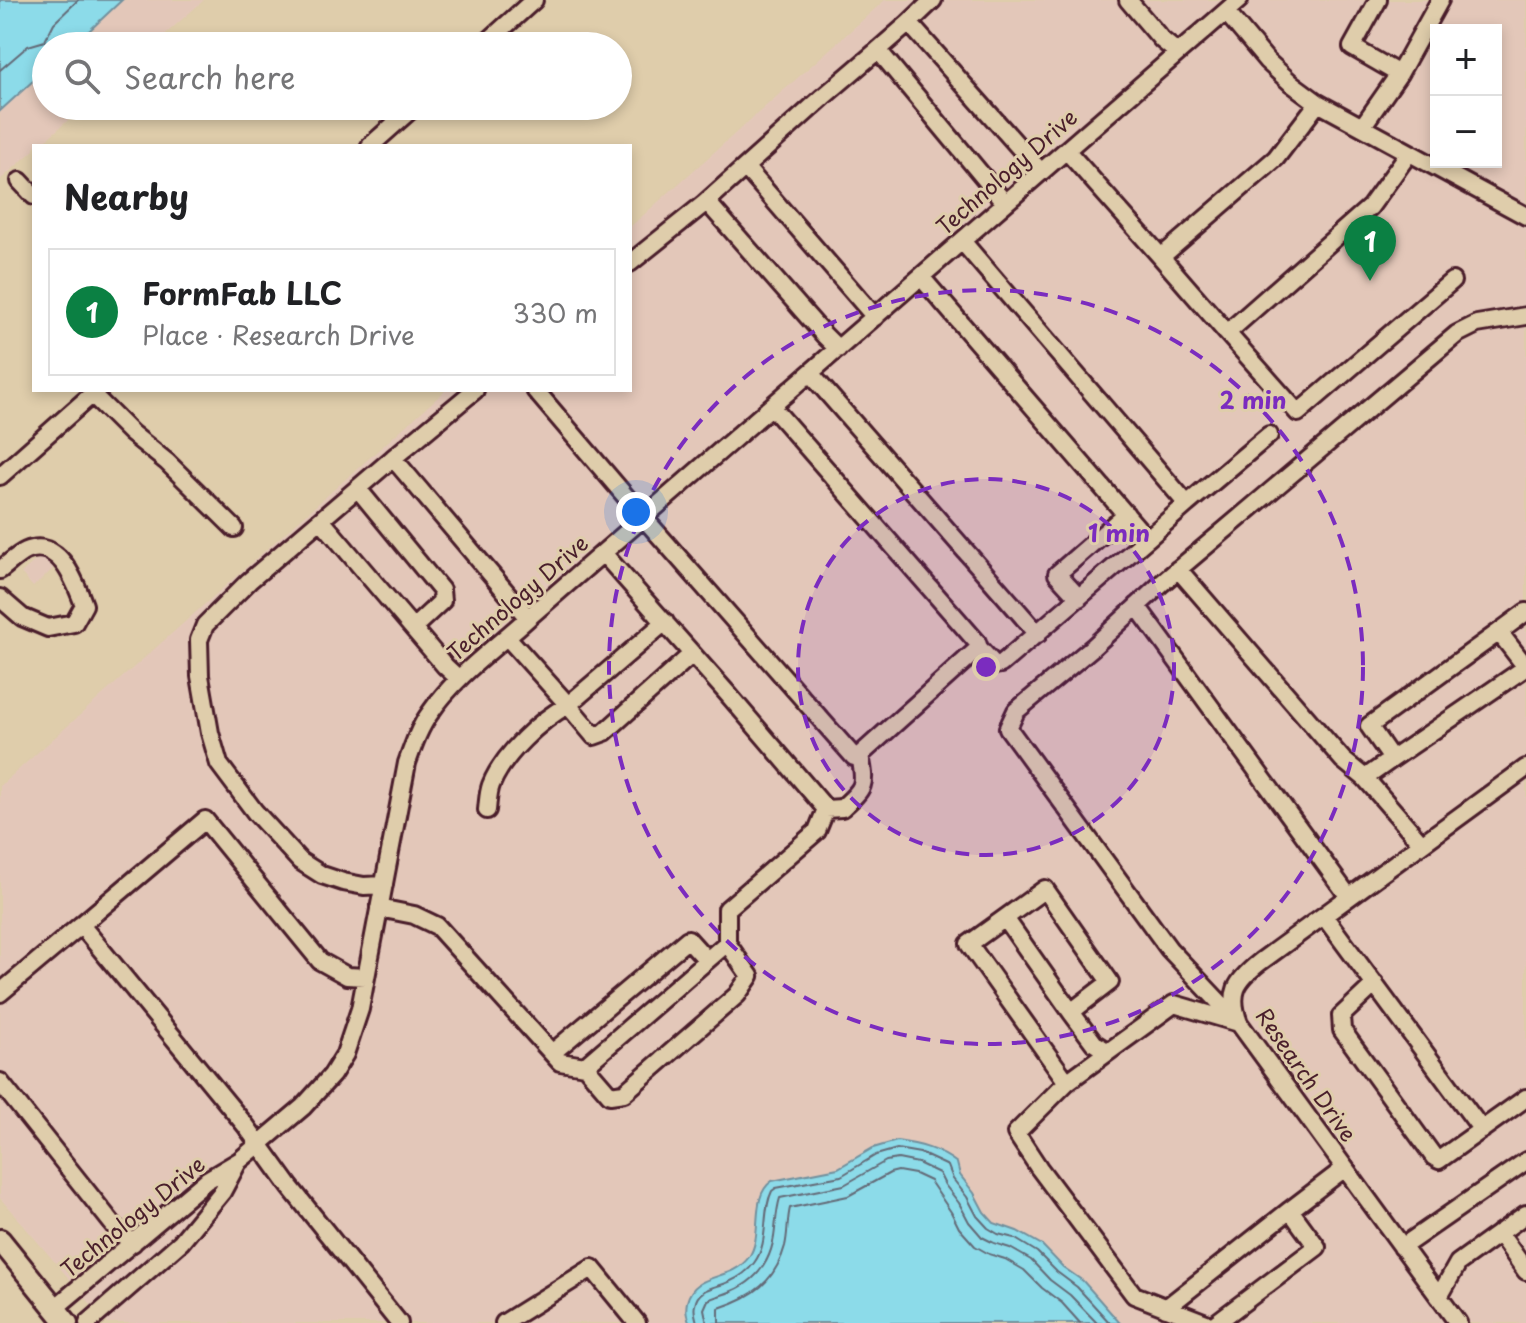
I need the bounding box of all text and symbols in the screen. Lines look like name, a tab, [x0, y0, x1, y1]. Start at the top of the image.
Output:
map controls	[1430, 24, 1502, 168]
button: +	[1430, 24, 1502, 96]
search box	[32, 32, 632, 120]
icon: search	[60, 54, 104, 98]
text: Search here	[124, 54, 296, 99]
button: −	[1430, 96, 1502, 168]
street label: Technology Drive	[928, 100, 1084, 241]
text: Nearby	[64, 170, 189, 222]
pin: 1	[1344, 215, 1396, 281]
text: FormFab LLC	[142, 270, 342, 315]
text: 1	[86, 293, 98, 332]
text: 330 m	[513, 293, 598, 332]
text: Place · Research Drive	[142, 315, 415, 354]
text: 2 min	[1219, 381, 1287, 417]
your location	[616, 492, 656, 532]
text: 1 min	[1088, 514, 1150, 550]
street label: Technology Drive	[439, 526, 595, 667]
centre of rings	[972, 653, 1000, 681]
street label: Research Drive	[1249, 1000, 1366, 1148]
street label: Technology Drive	[53, 1147, 211, 1284]

